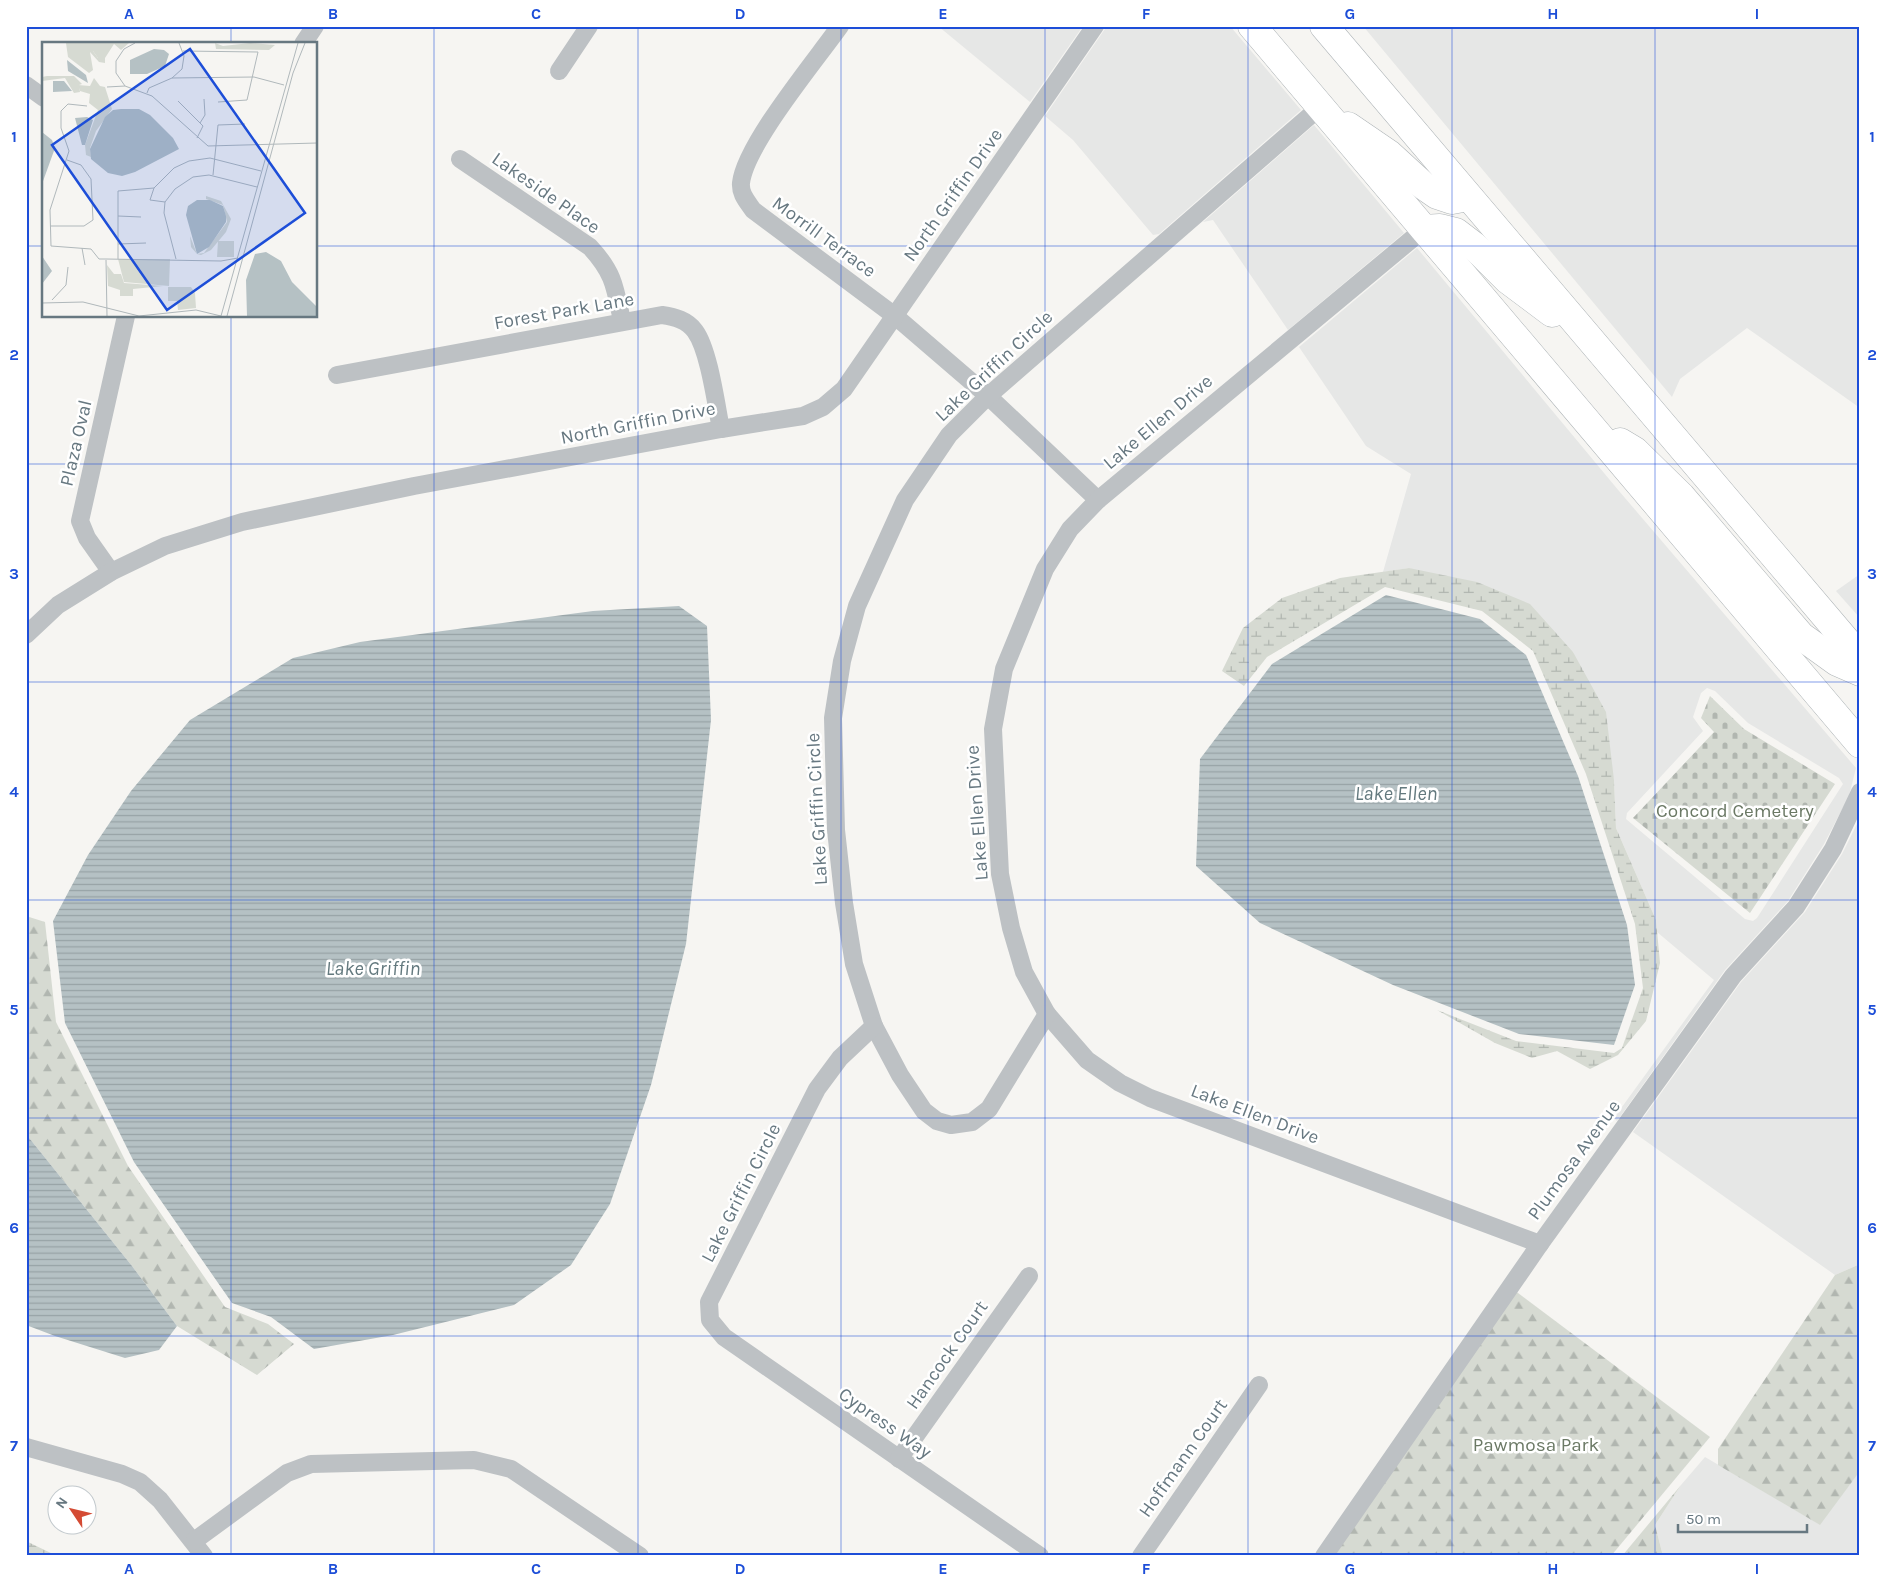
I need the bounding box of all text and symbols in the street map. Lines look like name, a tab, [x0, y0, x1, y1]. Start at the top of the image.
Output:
text: A	[124, 4, 134, 23]
text: B	[328, 4, 338, 23]
text: C	[531, 4, 541, 23]
text: D	[735, 4, 746, 23]
text: E	[938, 4, 948, 23]
text: F	[1142, 4, 1151, 23]
text: G	[1345, 4, 1355, 23]
text: H	[1547, 4, 1559, 23]
text: I	[1755, 4, 1759, 23]
inset map	[42, 42, 318, 318]
street label: North Griffin Drive	[899, 124, 1007, 266]
text: 1	[11, 127, 17, 146]
text: 1	[1869, 127, 1875, 146]
street label: Lakeside Place	[488, 148, 604, 238]
street label: Morrill Terrace	[768, 192, 880, 282]
street label: Forest Park Lane	[492, 288, 636, 334]
street label: Lake Griffin Circle	[931, 306, 1057, 426]
text: 2	[9, 345, 19, 364]
text: 2	[1867, 345, 1877, 364]
street label: Lake Ellen Drive	[1099, 370, 1217, 474]
street label: North Griffin Drive	[559, 397, 717, 449]
street label: Plaza Oval	[55, 398, 97, 488]
text: 3	[9, 564, 19, 583]
text: 3	[1867, 564, 1877, 583]
street label: Lake Griffin Circle	[802, 732, 832, 886]
street label: Lake Ellen Drive	[961, 745, 993, 881]
text: 4	[9, 782, 19, 801]
water label: Lake Ellen	[1355, 782, 1437, 805]
text: 4	[1867, 782, 1877, 801]
park label: Concord Cemetery	[1656, 800, 1814, 822]
water label: Lake Griffin	[326, 957, 420, 980]
text: 5	[9, 1000, 19, 1019]
text: 5	[1867, 1000, 1877, 1019]
street label: Lake Ellen Drive	[1188, 1079, 1322, 1149]
street label: Plumosa Avenue	[1523, 1096, 1625, 1224]
street label: Lake Griffin Circle	[697, 1120, 785, 1266]
text: 6	[9, 1218, 19, 1237]
text: 6	[1867, 1218, 1877, 1237]
street label: Hancock Court	[901, 1297, 993, 1413]
street label: Cypress Way	[834, 1383, 936, 1463]
street label: Hoffmann Court	[1134, 1395, 1232, 1521]
park label: Pawmosa Park	[1473, 1434, 1599, 1456]
text: 7	[10, 1436, 18, 1455]
text: 7	[1868, 1436, 1876, 1455]
north arrow	[48, 1484, 98, 1534]
text: N	[52, 1494, 72, 1512]
scale bar	[1678, 1502, 1807, 1534]
text: 50 m	[1686, 1510, 1721, 1528]
text: A	[124, 1559, 134, 1578]
text: B	[328, 1559, 338, 1578]
text: C	[531, 1559, 541, 1578]
text: D	[735, 1559, 746, 1578]
text: E	[938, 1559, 948, 1578]
text: F	[1142, 1559, 1151, 1578]
text: G	[1345, 1559, 1355, 1578]
text: H	[1547, 1559, 1559, 1578]
text: I	[1755, 1559, 1759, 1578]

